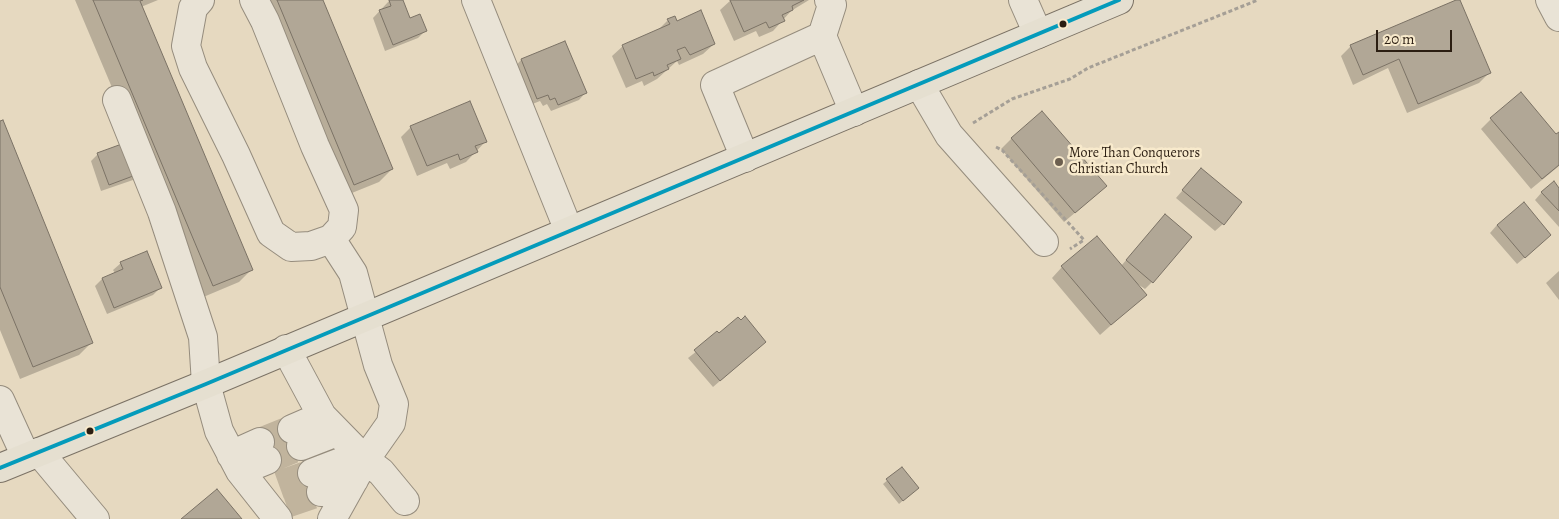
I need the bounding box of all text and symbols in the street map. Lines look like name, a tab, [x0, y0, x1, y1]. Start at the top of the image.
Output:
unlabelled marker	[1058, 19, 1068, 29]
scale bar	[1379, 20, 1455, 52]
text: 20 m	[1384, 29, 1415, 49]
place label: More Than Conquerors Christian Church	[1069, 146, 1200, 178]
marker: More Than Conquerors Christian Church	[1053, 156, 1065, 168]
unlabelled marker	[85, 426, 95, 436]

